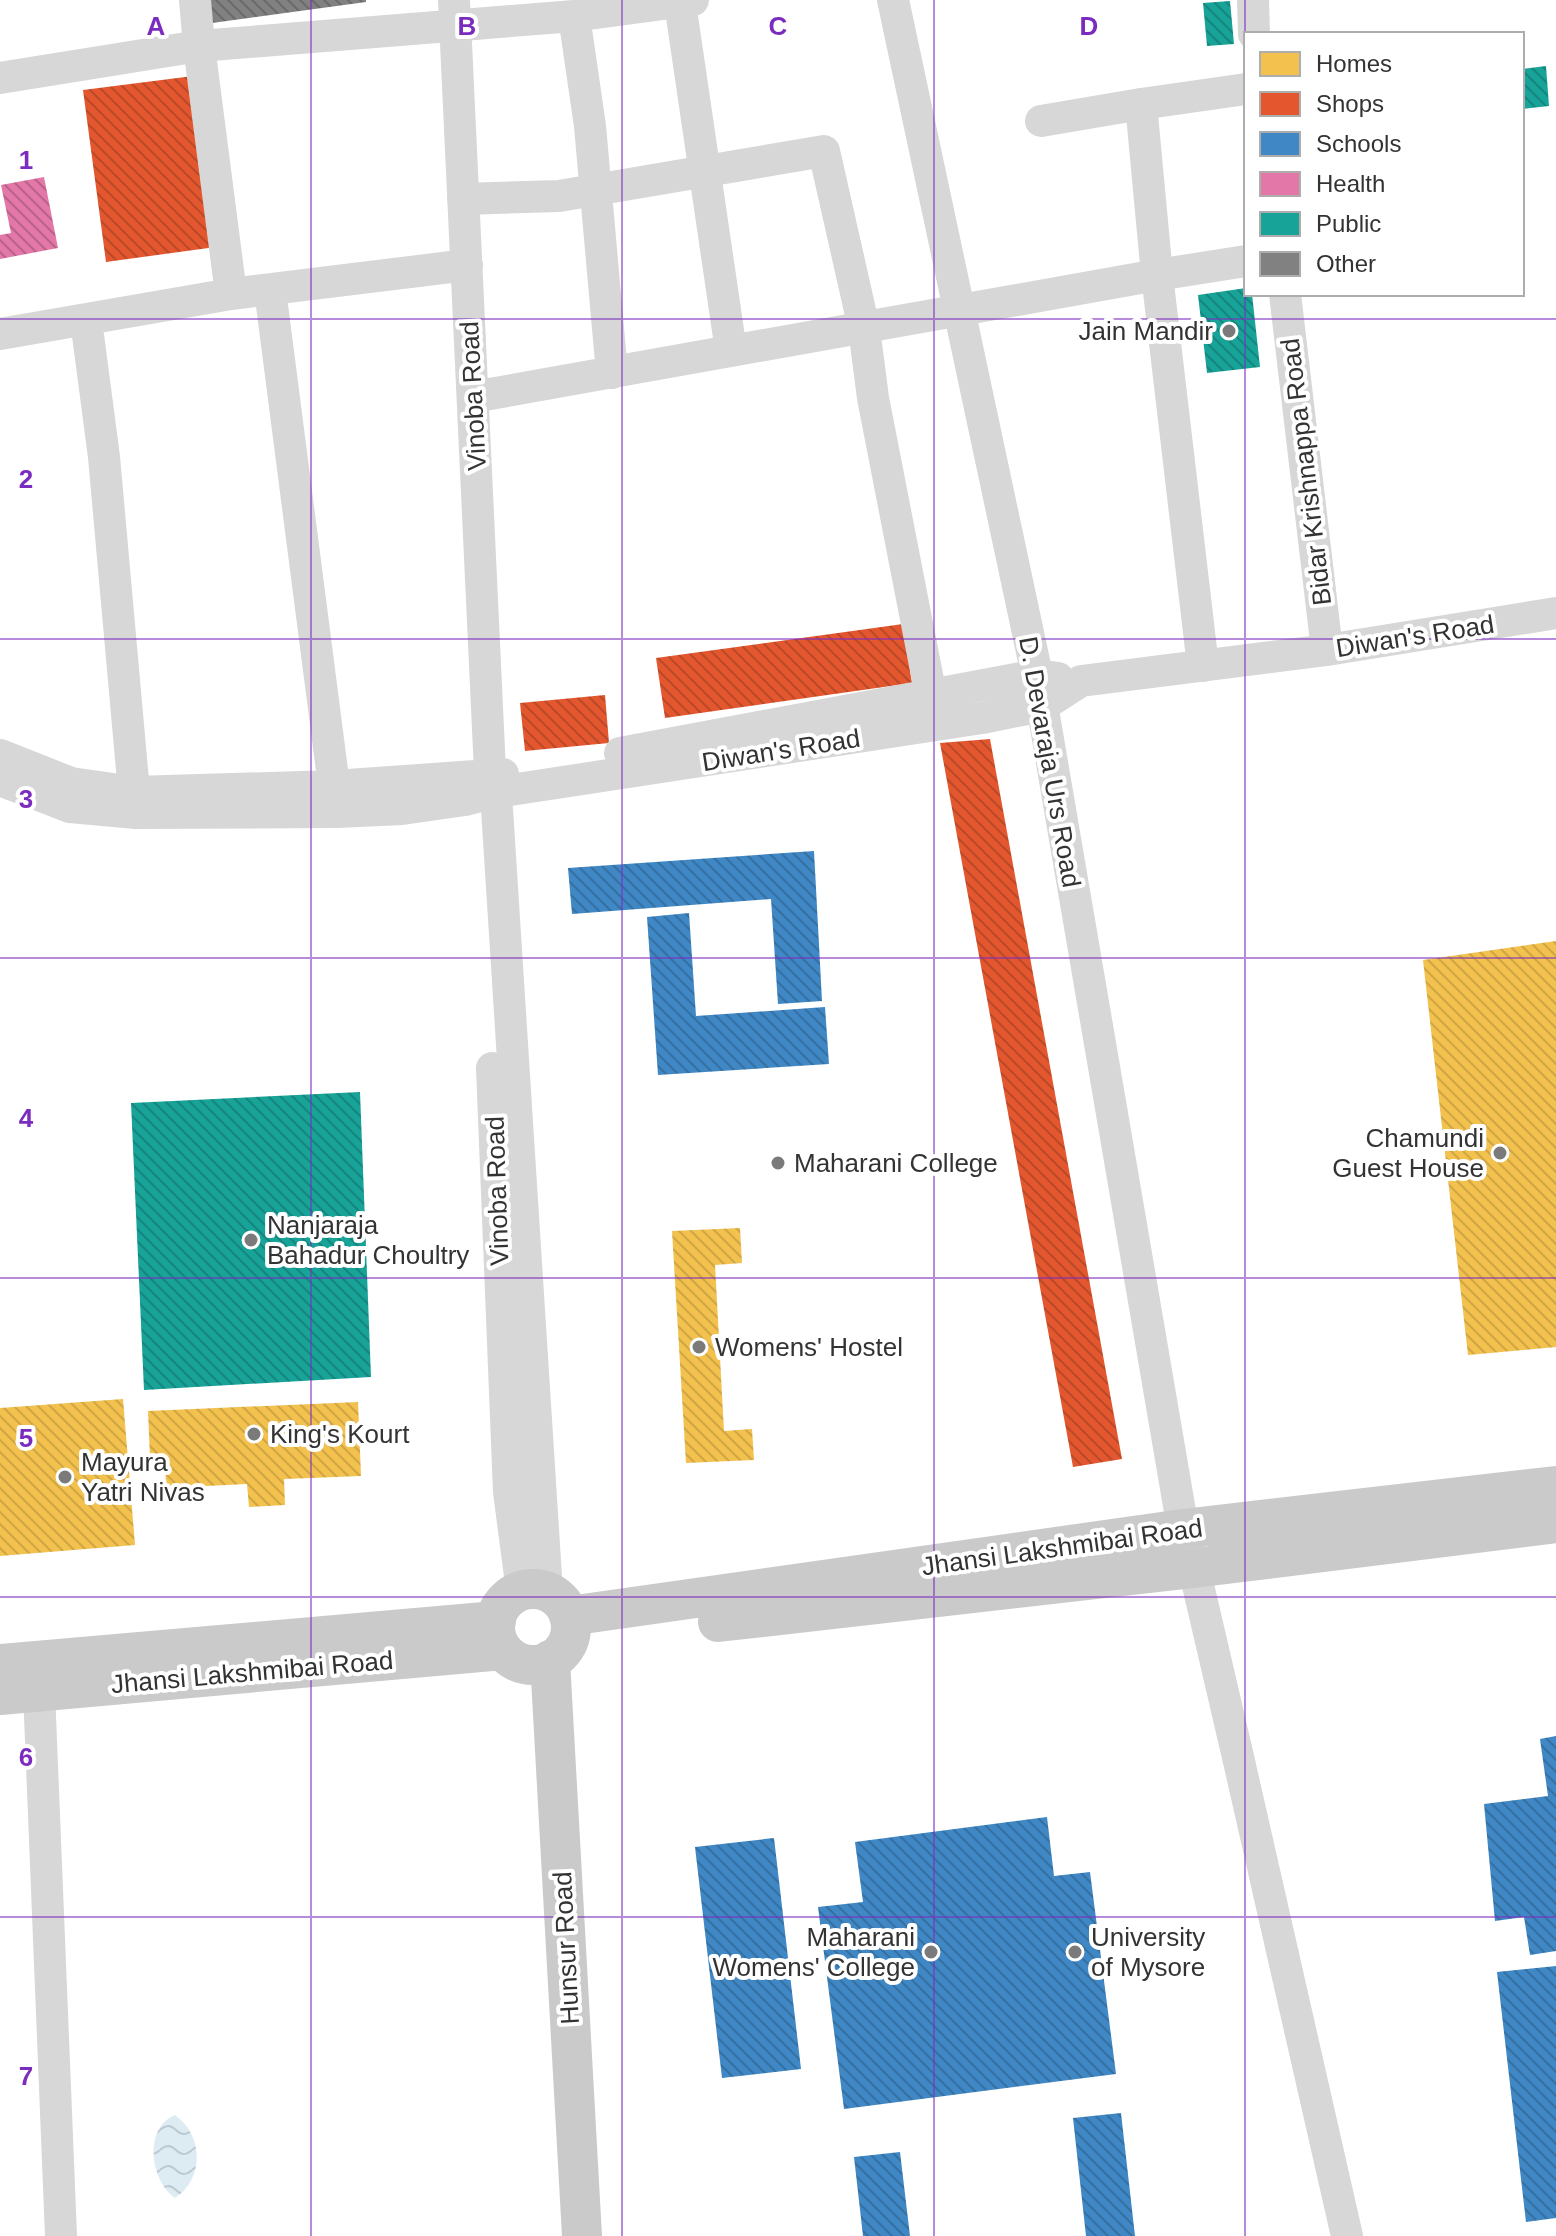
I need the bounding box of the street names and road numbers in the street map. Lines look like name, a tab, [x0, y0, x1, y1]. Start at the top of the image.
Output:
street label: Vinoba Road	[454, 320, 492, 472]
street label: Bidar Krishnappa Road	[1275, 337, 1337, 607]
street label: Diwan's Road	[1334, 609, 1496, 663]
street label: D. Devaraja Urs Road	[1013, 634, 1087, 890]
street label: Diwan's Road	[700, 723, 862, 777]
street label: Vinoba Road	[479, 1116, 515, 1266]
street label: Jhansi Lakshmibai Road	[920, 1512, 1204, 1582]
street label: Jhansi Lakshmibai Road	[110, 1645, 394, 1699]
street label: Hunsur Road	[547, 1871, 585, 2025]

